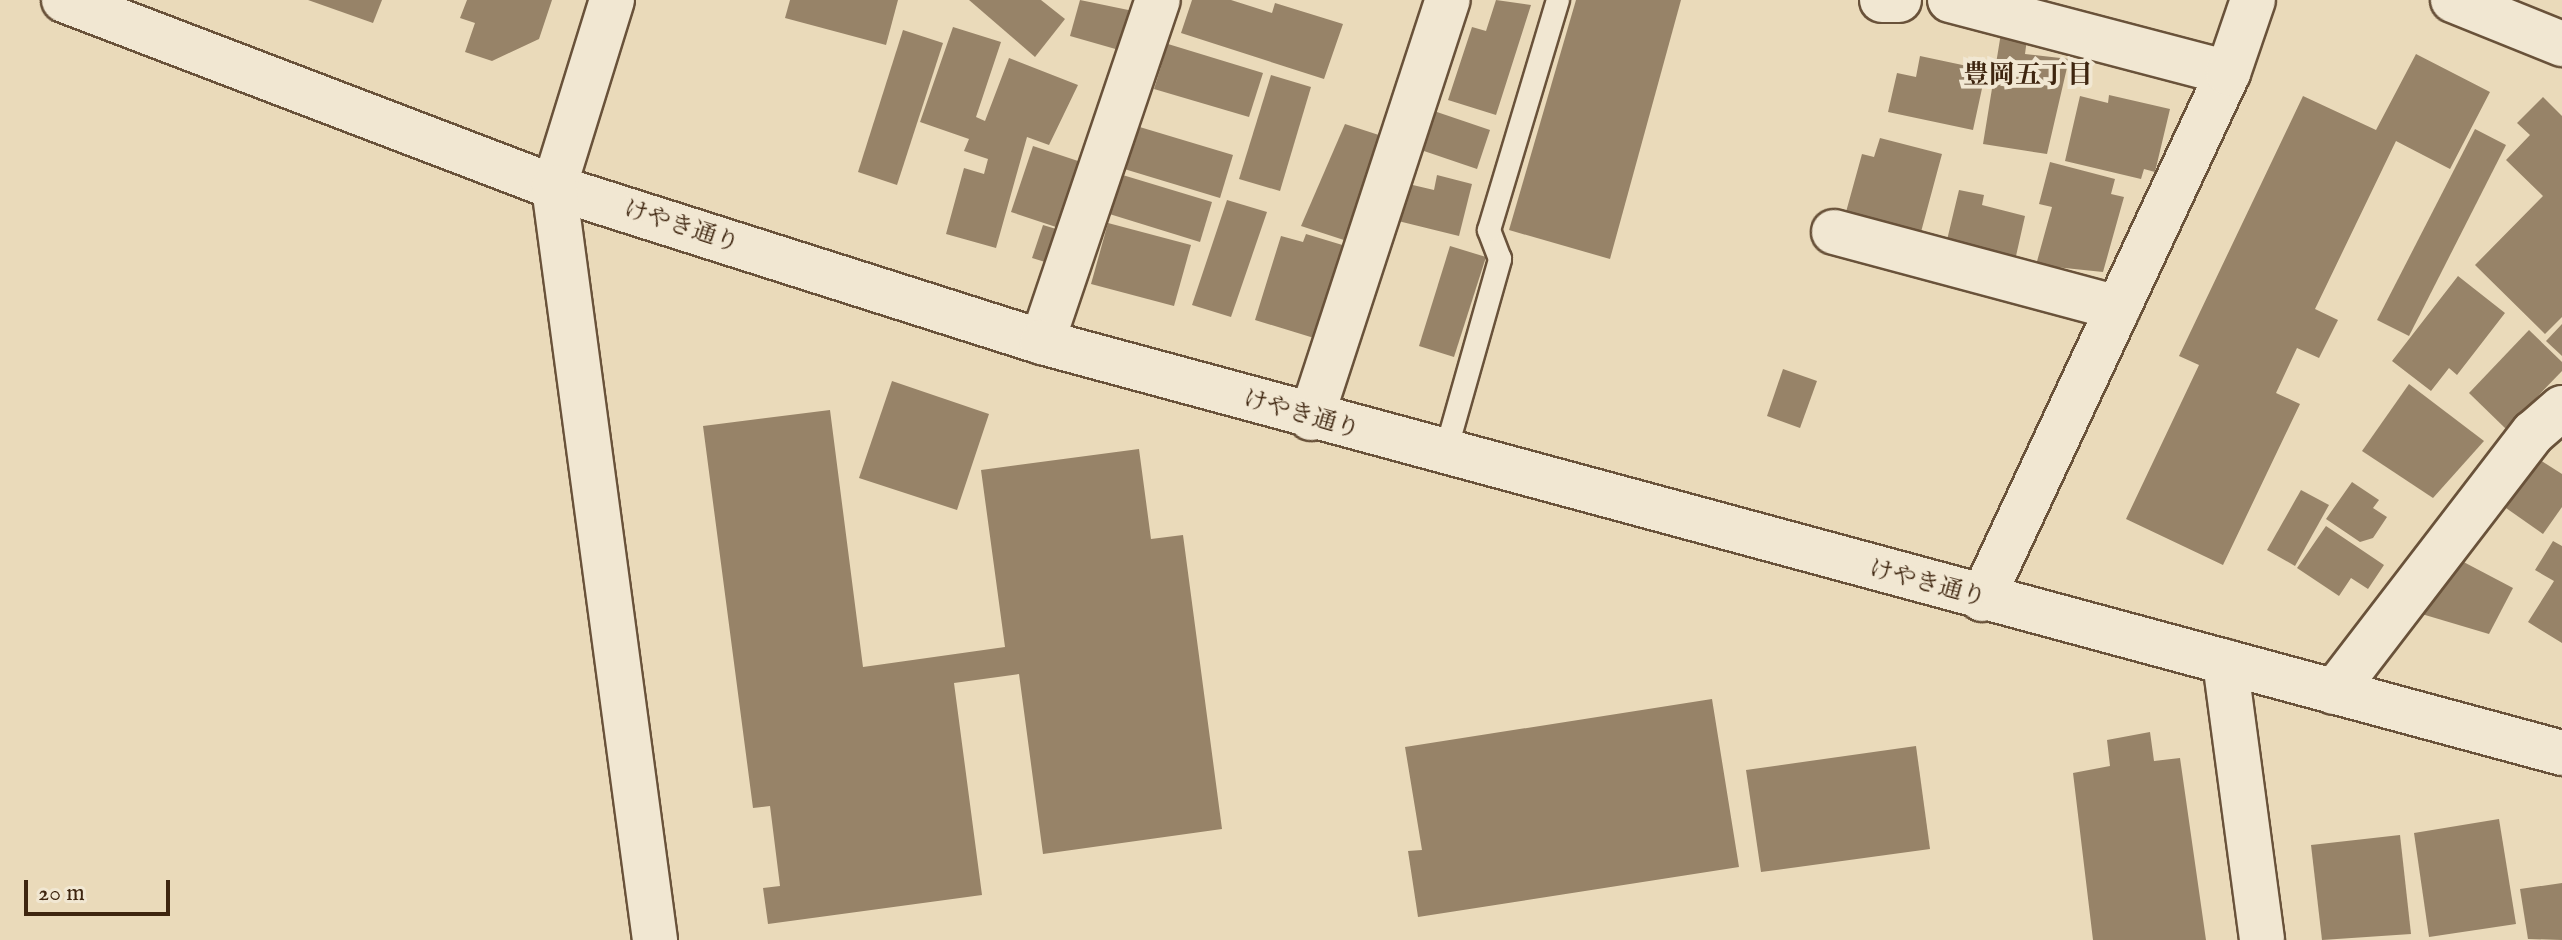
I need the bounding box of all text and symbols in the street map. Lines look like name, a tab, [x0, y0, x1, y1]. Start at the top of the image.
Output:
district label: 豊岡五丁目	[1963, 60, 2093, 92]
street label: けやき通り	[619, 195, 743, 259]
street label: けやき通り	[1239, 385, 1363, 445]
street label: けやき通り	[1865, 555, 1989, 613]
scale bar	[28, 864, 174, 914]
text: 20 m	[38, 878, 85, 909]

